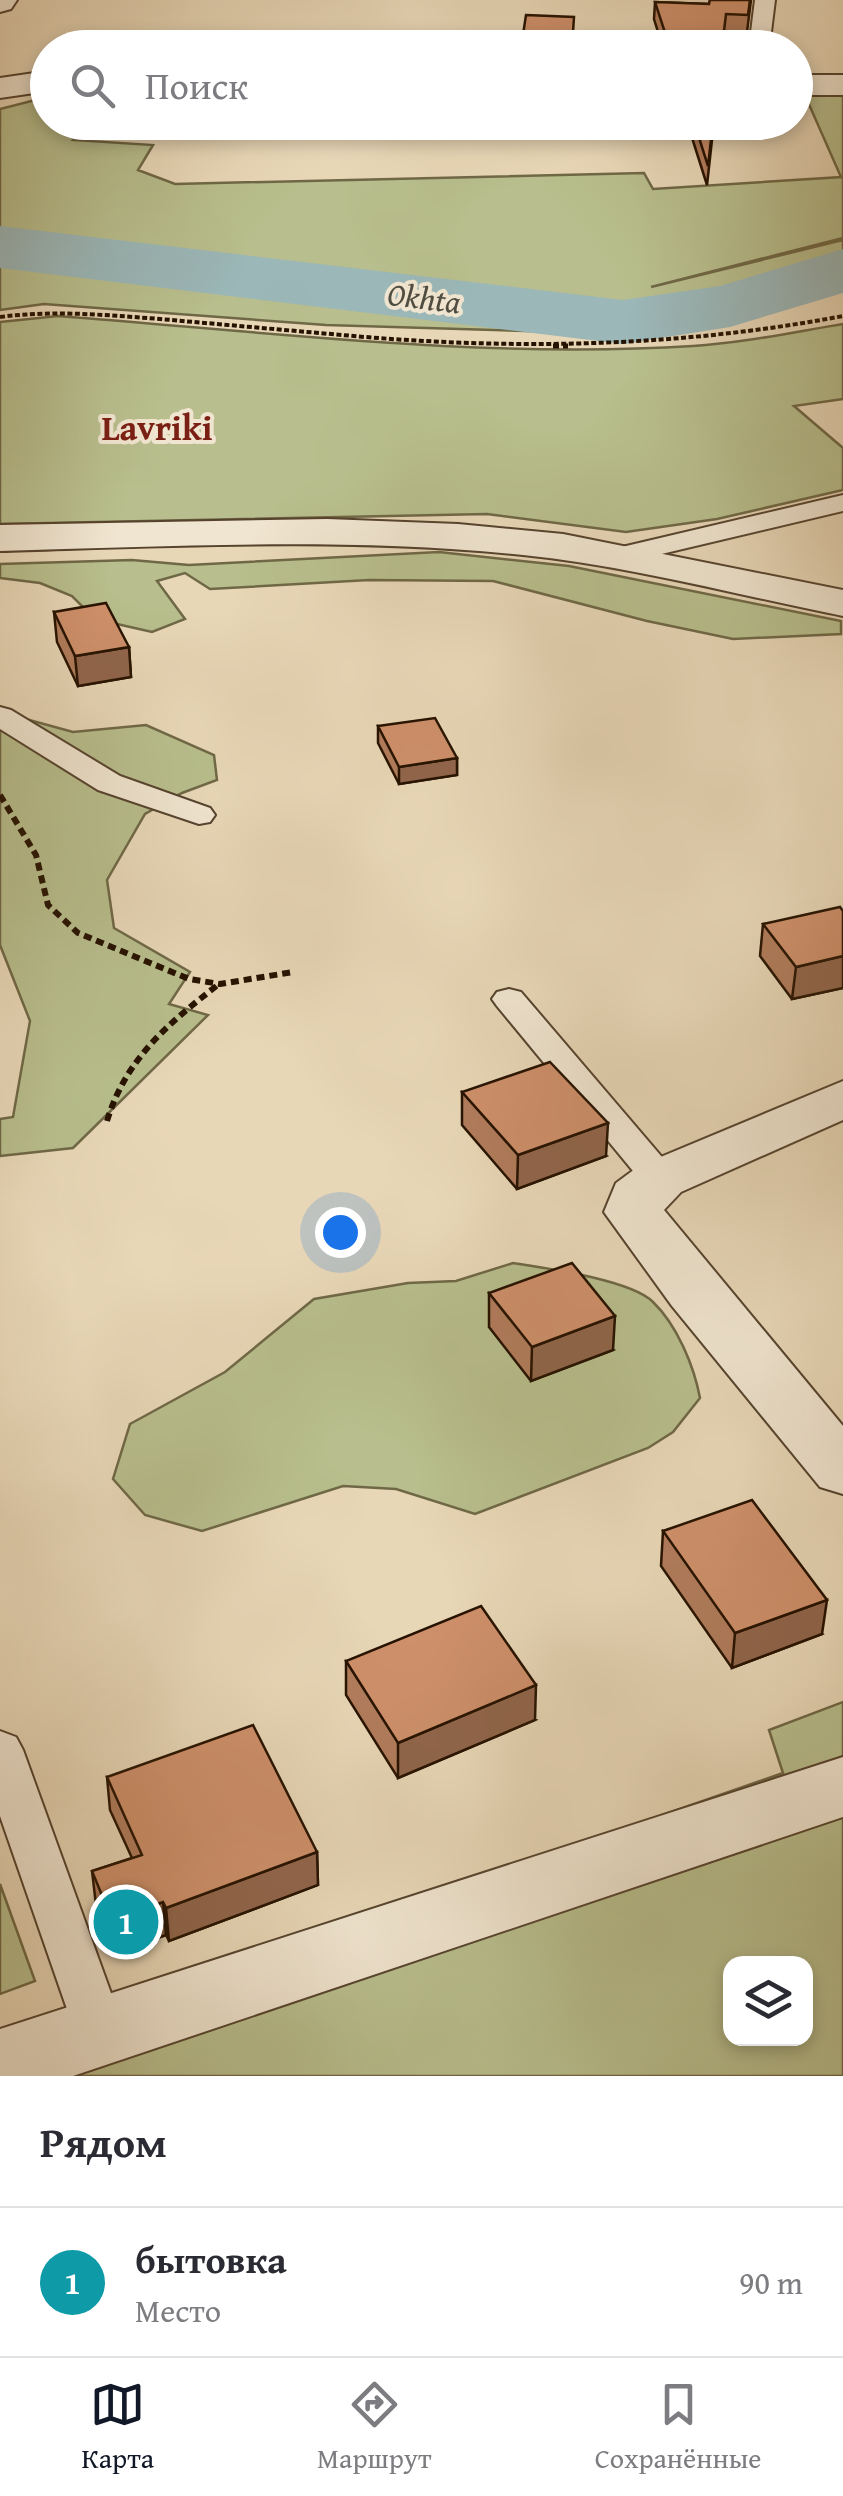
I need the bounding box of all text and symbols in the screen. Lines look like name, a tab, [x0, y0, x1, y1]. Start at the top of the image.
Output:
search box	[30, 30, 813, 140]
text: Поиск	[145, 57, 248, 113]
icon: search	[65, 58, 120, 113]
water label: Okhta	[385, 270, 464, 325]
district label: Lavriki	[101, 402, 213, 453]
your location	[315, 1207, 366, 1258]
pin: 1	[94, 1884, 158, 1960]
map controls	[723, 1956, 813, 2046]
button: layers	[723, 1956, 813, 2046]
text: Рядом	[40, 2111, 167, 2172]
text: бытовка	[135, 2231, 287, 2287]
text: 1	[64, 2259, 81, 2306]
text: 90 m	[739, 2259, 803, 2306]
text: Место	[135, 2287, 221, 2334]
tab: Карта	[82, 2377, 154, 2478]
tab: Маршрут	[317, 2377, 432, 2478]
tab: Сохранённые	[595, 2377, 761, 2478]

